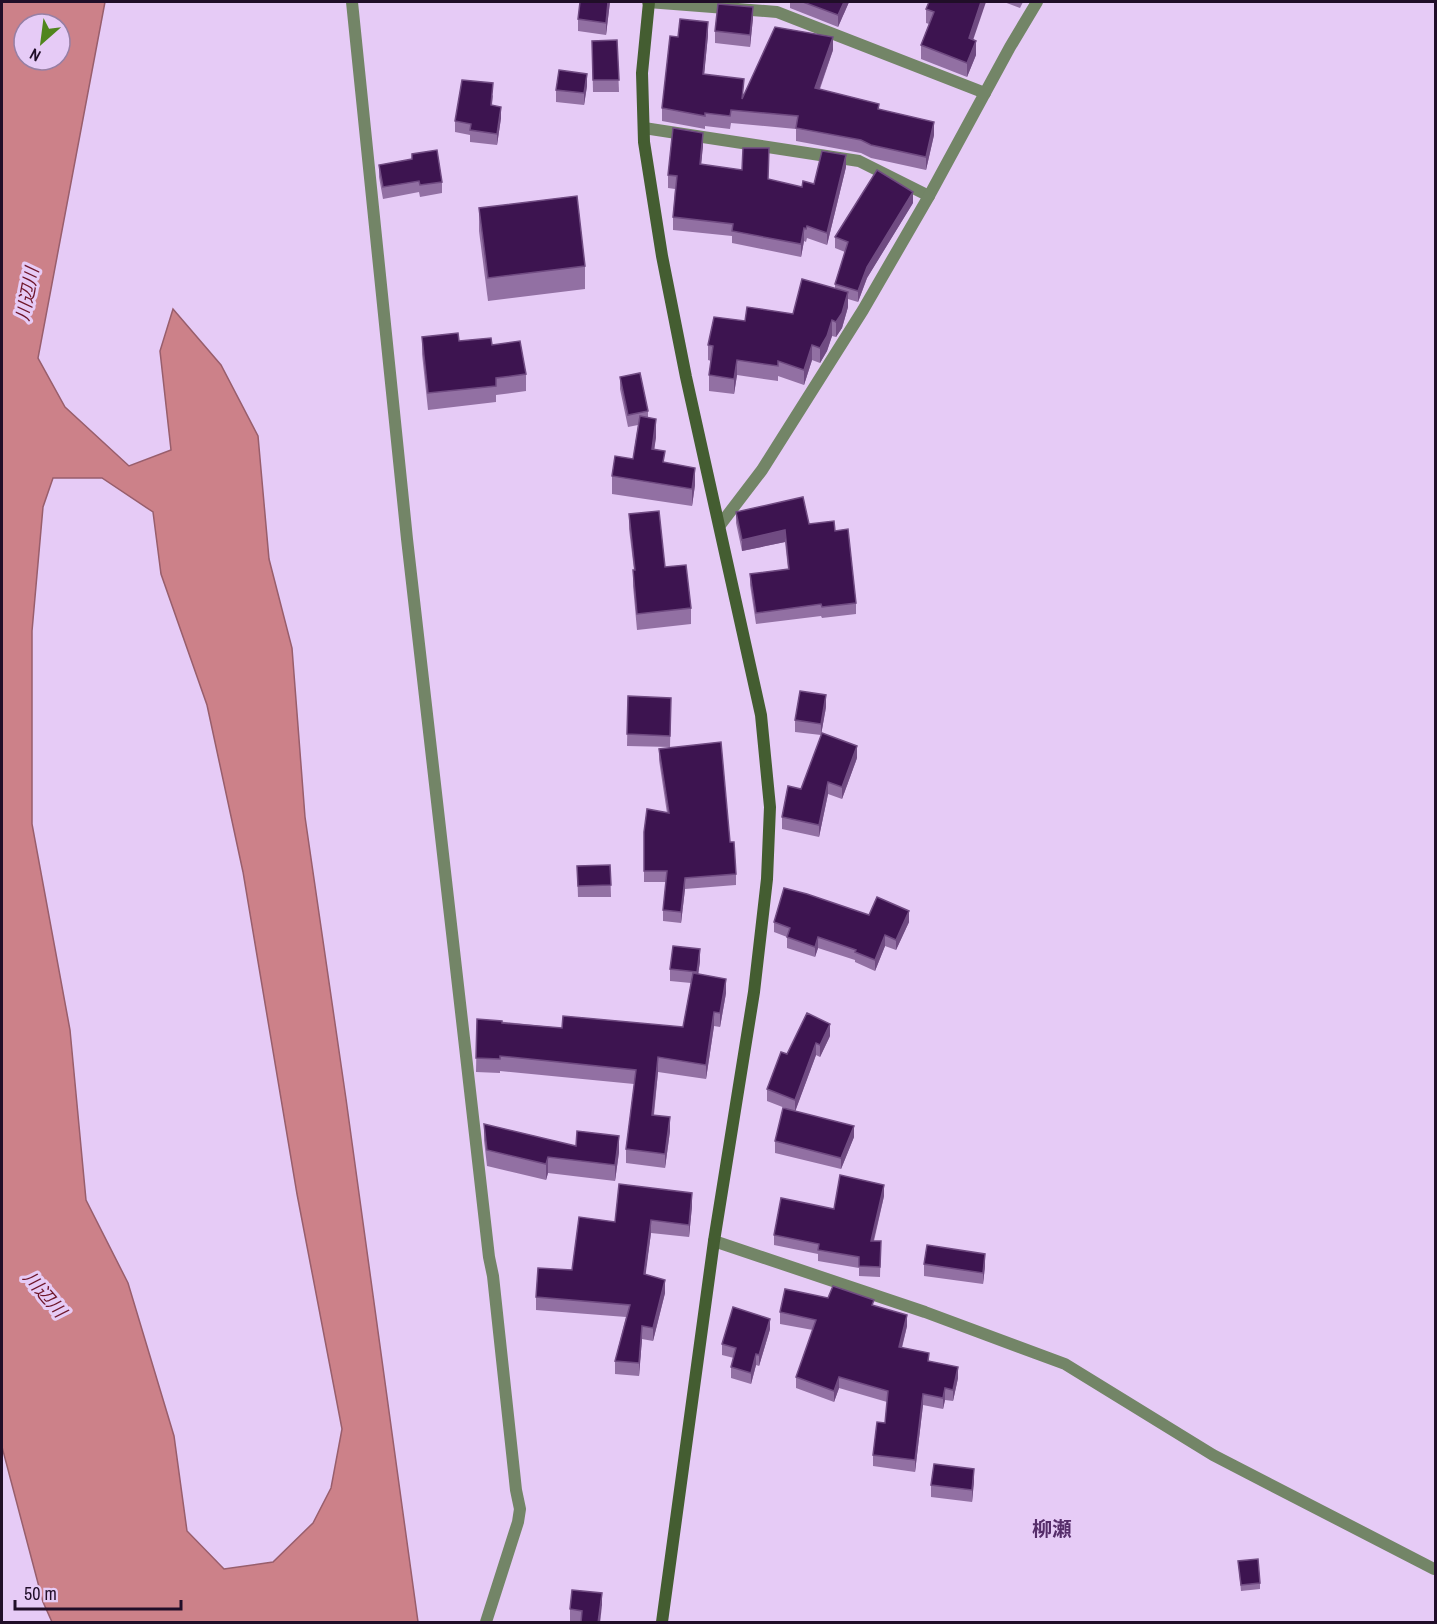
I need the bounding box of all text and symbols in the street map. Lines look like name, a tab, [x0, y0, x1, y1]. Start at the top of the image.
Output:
north arrow	[12, 12, 72, 72]
text: N	[26, 43, 44, 67]
water label: 川辺川	[10, 263, 45, 323]
water label: 川辺川	[18, 1265, 73, 1324]
district label: 柳瀬	[1032, 1515, 1072, 1542]
scale bar	[15, 1573, 182, 1611]
text: 50 m	[24, 1581, 57, 1606]

